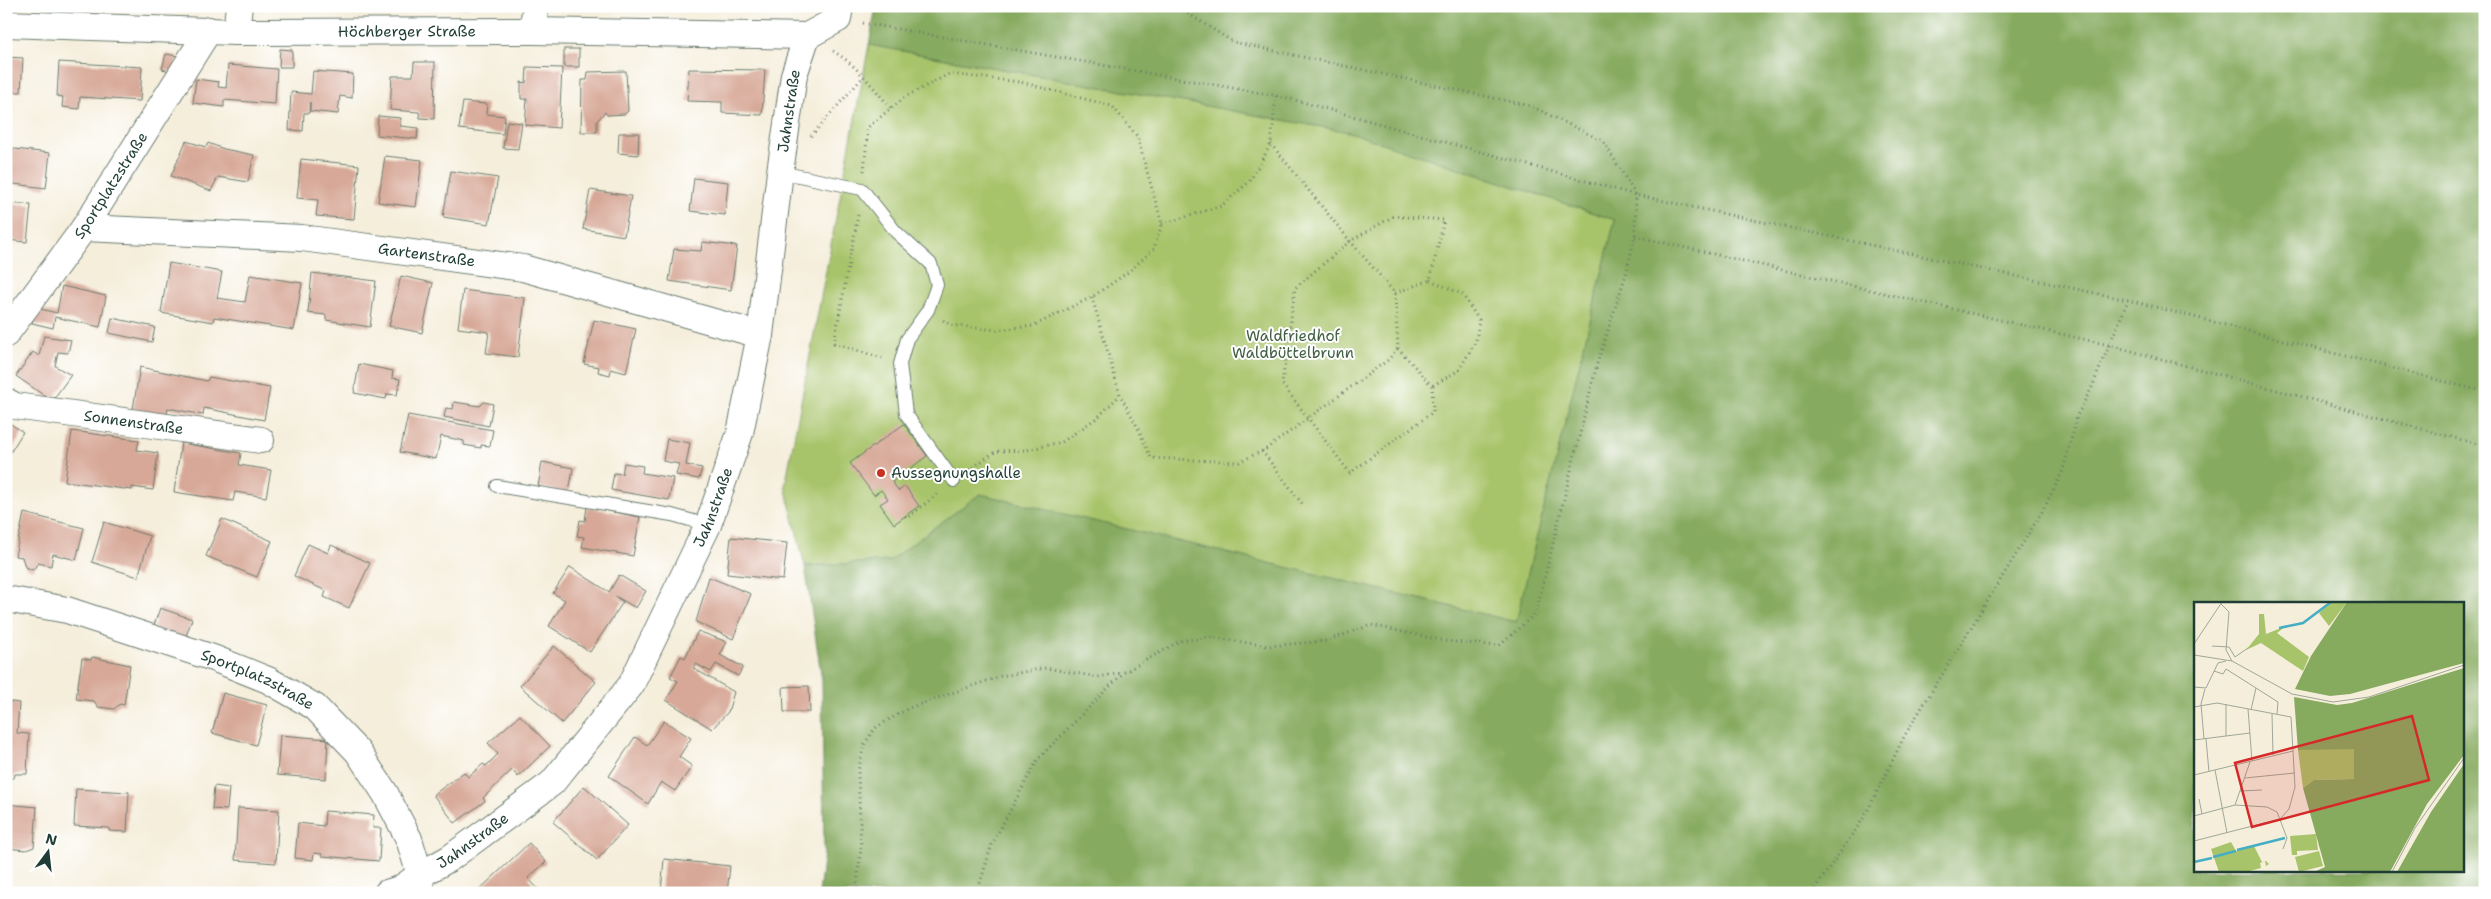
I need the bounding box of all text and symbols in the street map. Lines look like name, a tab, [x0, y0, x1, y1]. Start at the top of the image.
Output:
street label: Höchberger Straße	[338, 21, 476, 42]
street label: Jahnstraße	[773, 66, 805, 154]
street label: Sportplatzstraße	[69, 128, 152, 243]
street label: Gartenstraße	[377, 238, 477, 271]
park label: Waldfriedhof Waldbüttelbrunn	[1232, 326, 1354, 363]
street label: Sonnenstraße	[83, 406, 185, 439]
place label: Aussegnungshalle	[891, 463, 1021, 483]
street label: Jahnstraße	[689, 465, 737, 550]
marker: Aussegnungshalle	[875, 467, 887, 479]
inset map	[2194, 602, 2464, 872]
street label: Sportplatzstraße	[198, 645, 318, 714]
street label: Jahnstraße	[433, 808, 513, 873]
north arrow	[22, 826, 72, 876]
text: N	[44, 829, 59, 850]

